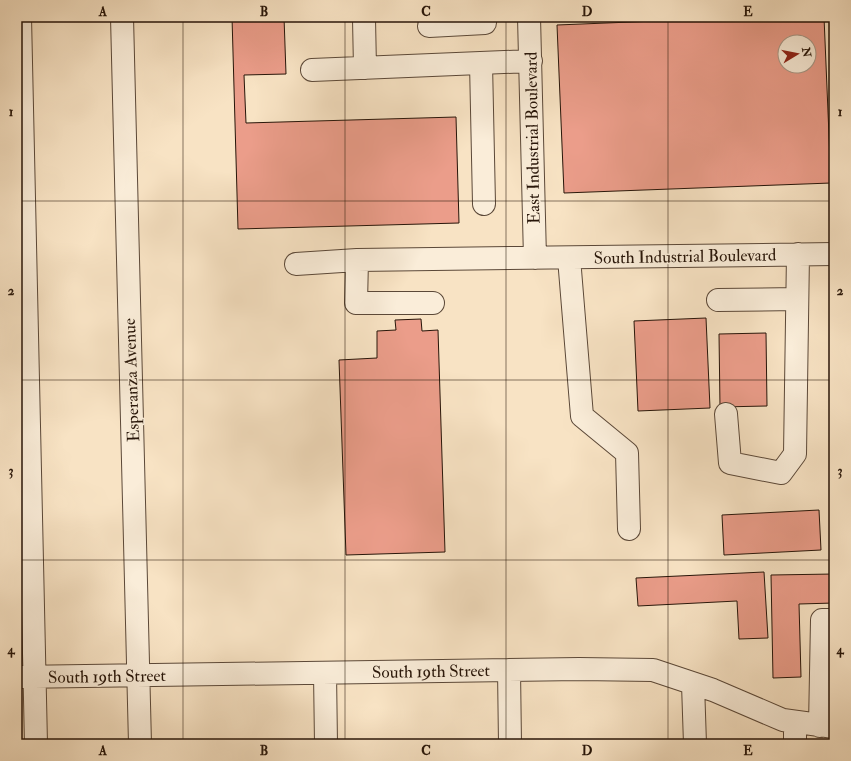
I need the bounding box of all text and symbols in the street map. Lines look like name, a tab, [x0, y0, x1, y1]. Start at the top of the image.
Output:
text: A	[98, 4, 108, 20]
text: B	[260, 4, 268, 20]
text: C	[421, 4, 431, 20]
text: D	[582, 4, 593, 20]
text: E	[743, 4, 753, 20]
north arrow	[777, 34, 817, 74]
text: N	[799, 45, 814, 59]
street label: East Industrial Boulevard	[520, 51, 545, 224]
text: 1	[9, 104, 14, 120]
text: 1	[838, 104, 843, 120]
street label: South Industrial Boulevard	[594, 244, 777, 269]
text: 2	[8, 283, 15, 299]
text: 2	[837, 283, 844, 299]
street label: Esperanza Avenue	[119, 318, 145, 442]
text: 3	[9, 463, 14, 479]
text: 3	[838, 463, 843, 479]
text: 4	[6, 642, 15, 658]
text: 4	[835, 642, 844, 658]
street label: South 19th Street	[372, 660, 491, 683]
street label: South 19th Street	[48, 665, 167, 688]
text: A	[98, 743, 108, 759]
text: B	[260, 743, 268, 759]
text: C	[421, 743, 431, 759]
text: D	[582, 743, 593, 759]
text: E	[743, 743, 753, 759]

